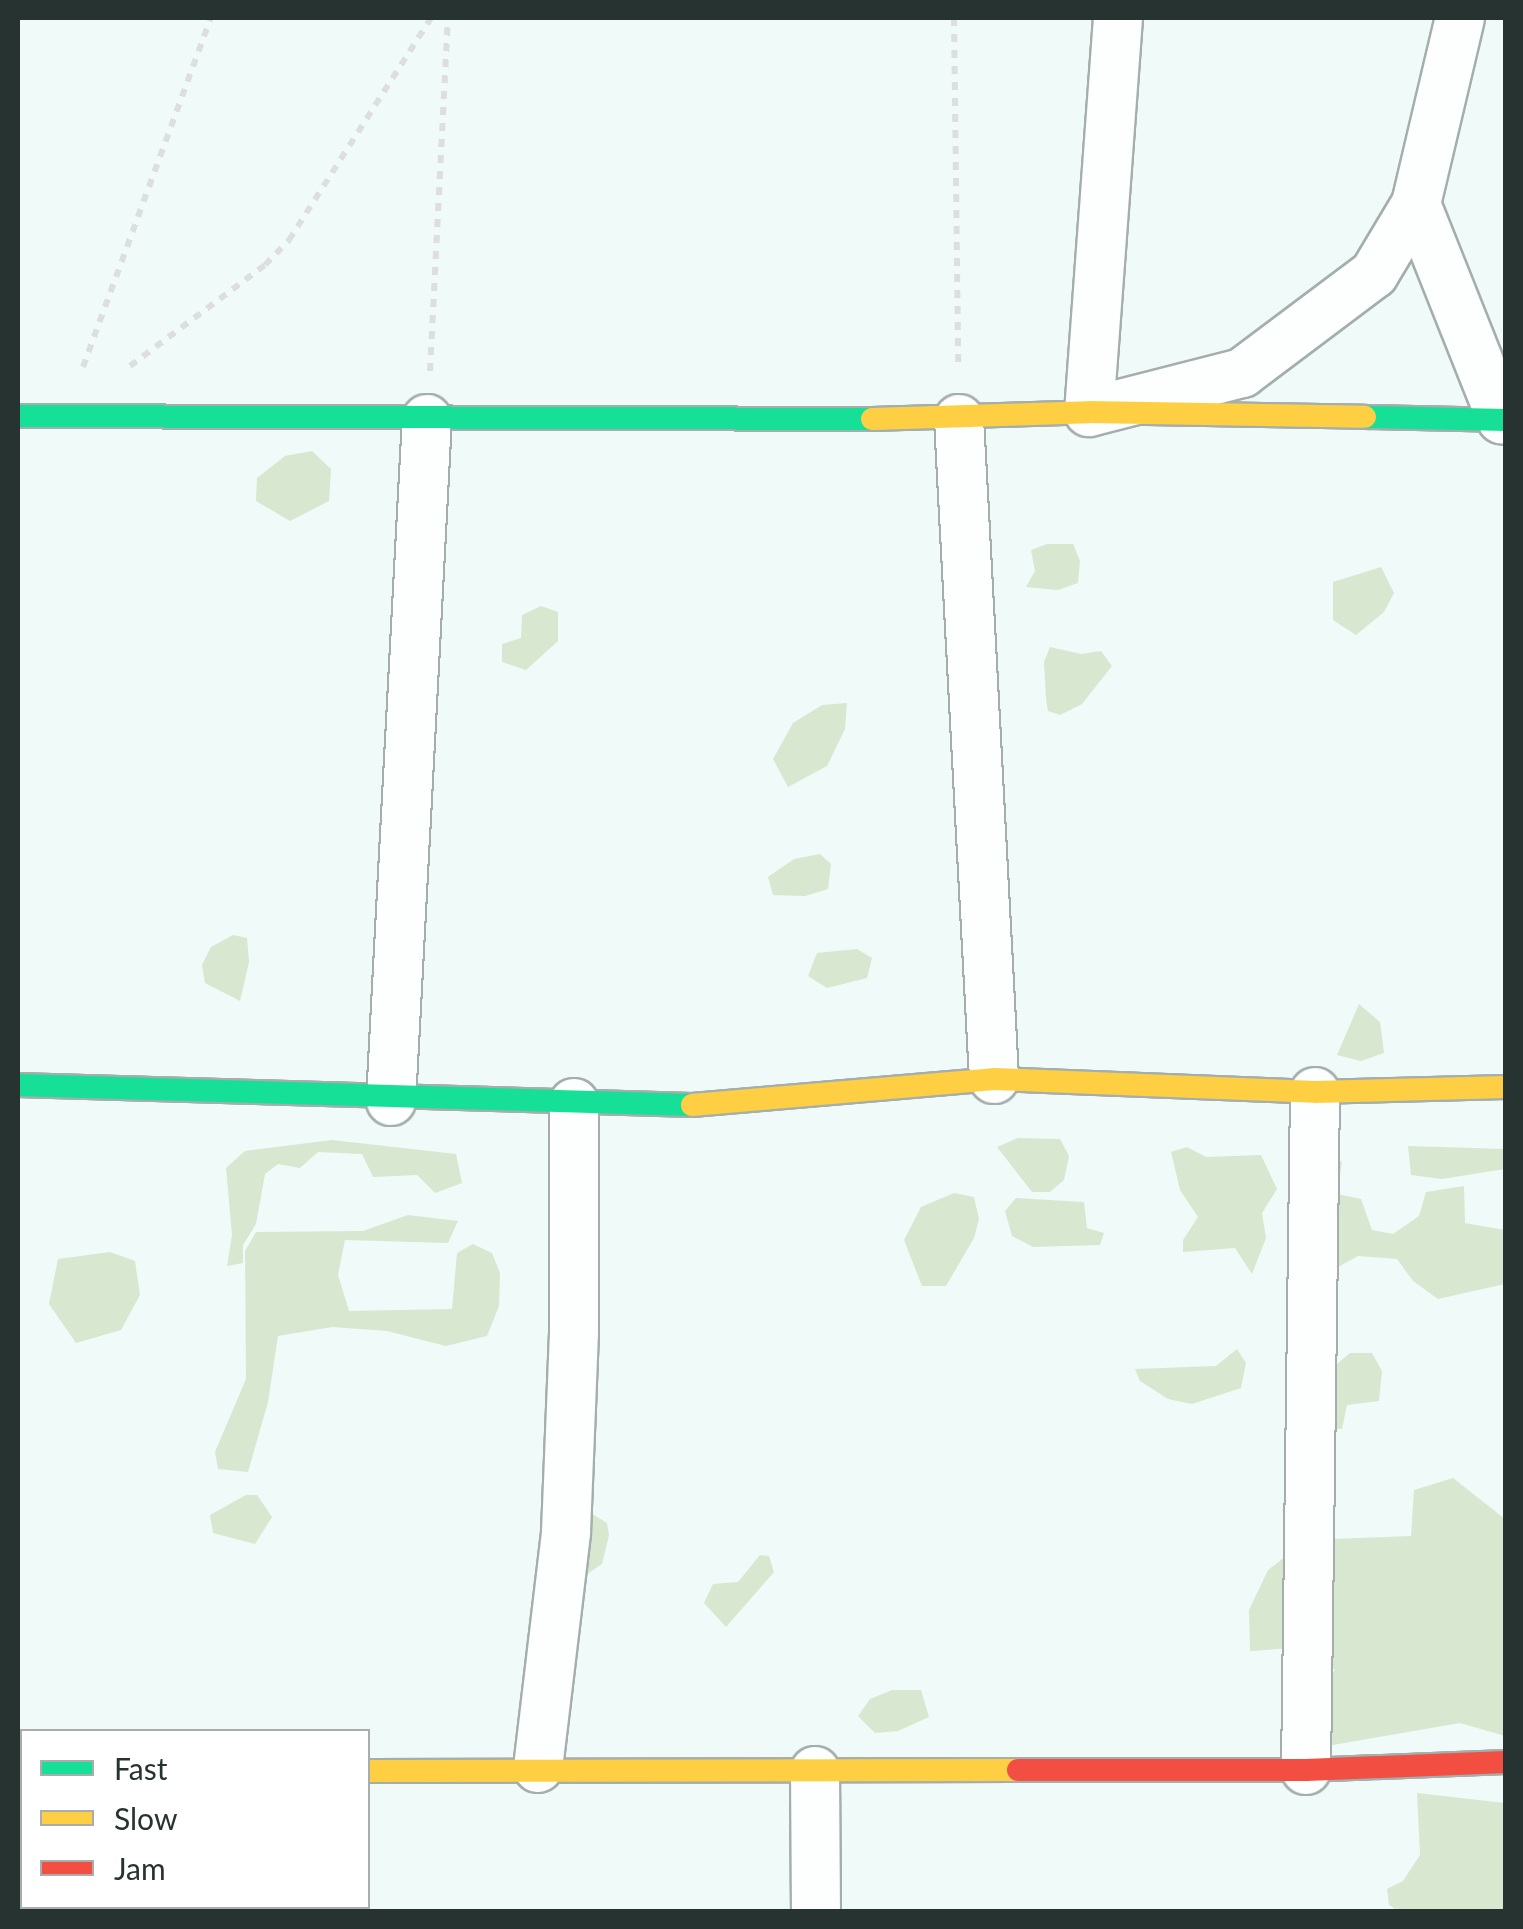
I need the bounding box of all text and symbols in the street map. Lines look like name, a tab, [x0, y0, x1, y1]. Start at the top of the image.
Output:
legend	[20, 1729, 370, 1909]
text: Fast	[114, 1750, 168, 1786]
text: Slow	[114, 1800, 177, 1836]
text: Jam	[114, 1850, 166, 1886]

